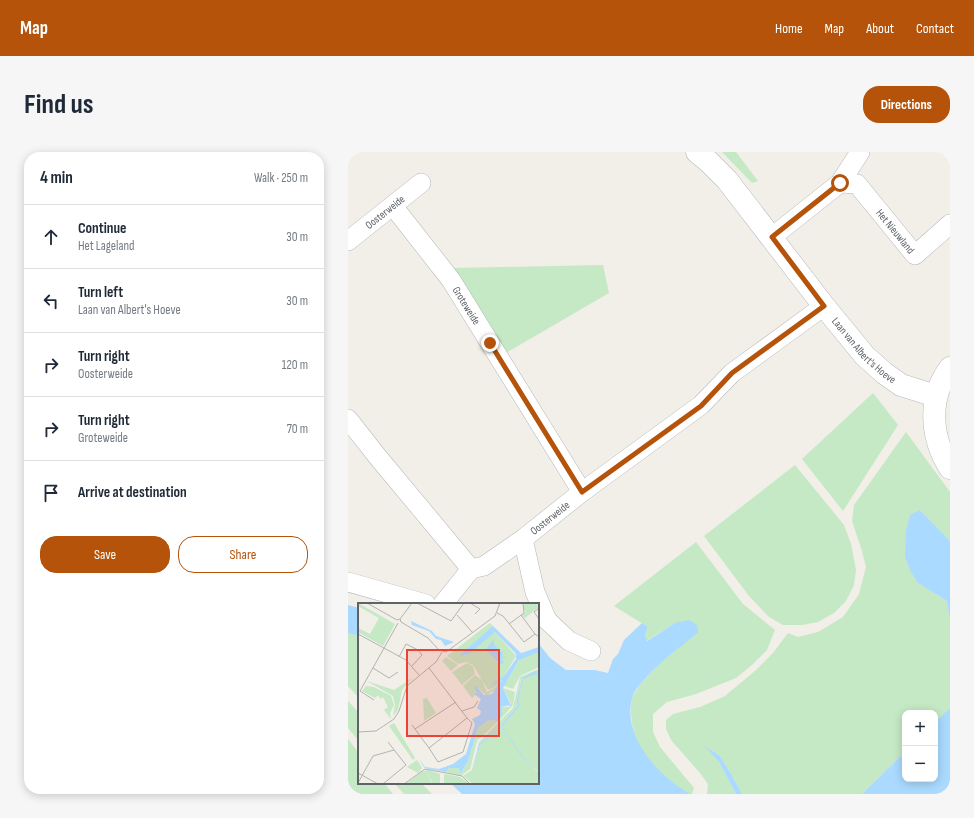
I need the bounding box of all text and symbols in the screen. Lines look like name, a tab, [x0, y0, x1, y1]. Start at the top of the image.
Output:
text: Map	[20, 17, 48, 40]
text: Home	[775, 20, 803, 37]
text: Map	[825, 20, 844, 37]
text: About	[866, 20, 894, 37]
text: Contact	[916, 20, 954, 37]
button: Directions	[863, 86, 950, 123]
text: Find us	[24, 88, 93, 121]
text: 4 min	[40, 168, 73, 188]
text: Walk · 250 m	[254, 170, 308, 186]
route start	[831, 174, 849, 192]
street label: Oosterweide	[362, 192, 407, 231]
street label: Het Nieuwland	[874, 206, 918, 256]
text: Continue	[78, 219, 127, 238]
icon: ahead	[40, 226, 62, 248]
text: 30 m	[286, 229, 308, 245]
text: Het Lageland	[78, 238, 134, 254]
text: Turn left	[78, 283, 123, 302]
street label: Groteweide	[450, 284, 483, 327]
icon: left	[40, 290, 62, 312]
text: 30 m	[286, 293, 308, 309]
text: Laan van Albert's Hoeve	[78, 302, 181, 318]
street label: Laan van Albert's Hoeve	[829, 315, 899, 386]
route end	[481, 334, 499, 352]
text: Turn right	[78, 347, 130, 366]
icon: right	[40, 354, 62, 376]
text: 120 m	[282, 357, 308, 373]
text: Oosterweide	[78, 366, 133, 382]
text: Turn right	[78, 411, 130, 430]
icon: right	[40, 418, 62, 440]
text: 70 m	[287, 421, 308, 437]
text: Groteweide	[78, 430, 128, 446]
icon: arrive	[40, 482, 62, 504]
text: Arrive at destination	[78, 483, 187, 502]
street label: Oosterweide	[527, 498, 572, 537]
button: Save	[40, 536, 170, 573]
button: Share	[178, 536, 308, 573]
inset map	[358, 603, 539, 784]
map controls	[902, 710, 938, 782]
button: +	[902, 710, 938, 746]
button: −	[902, 746, 938, 782]

